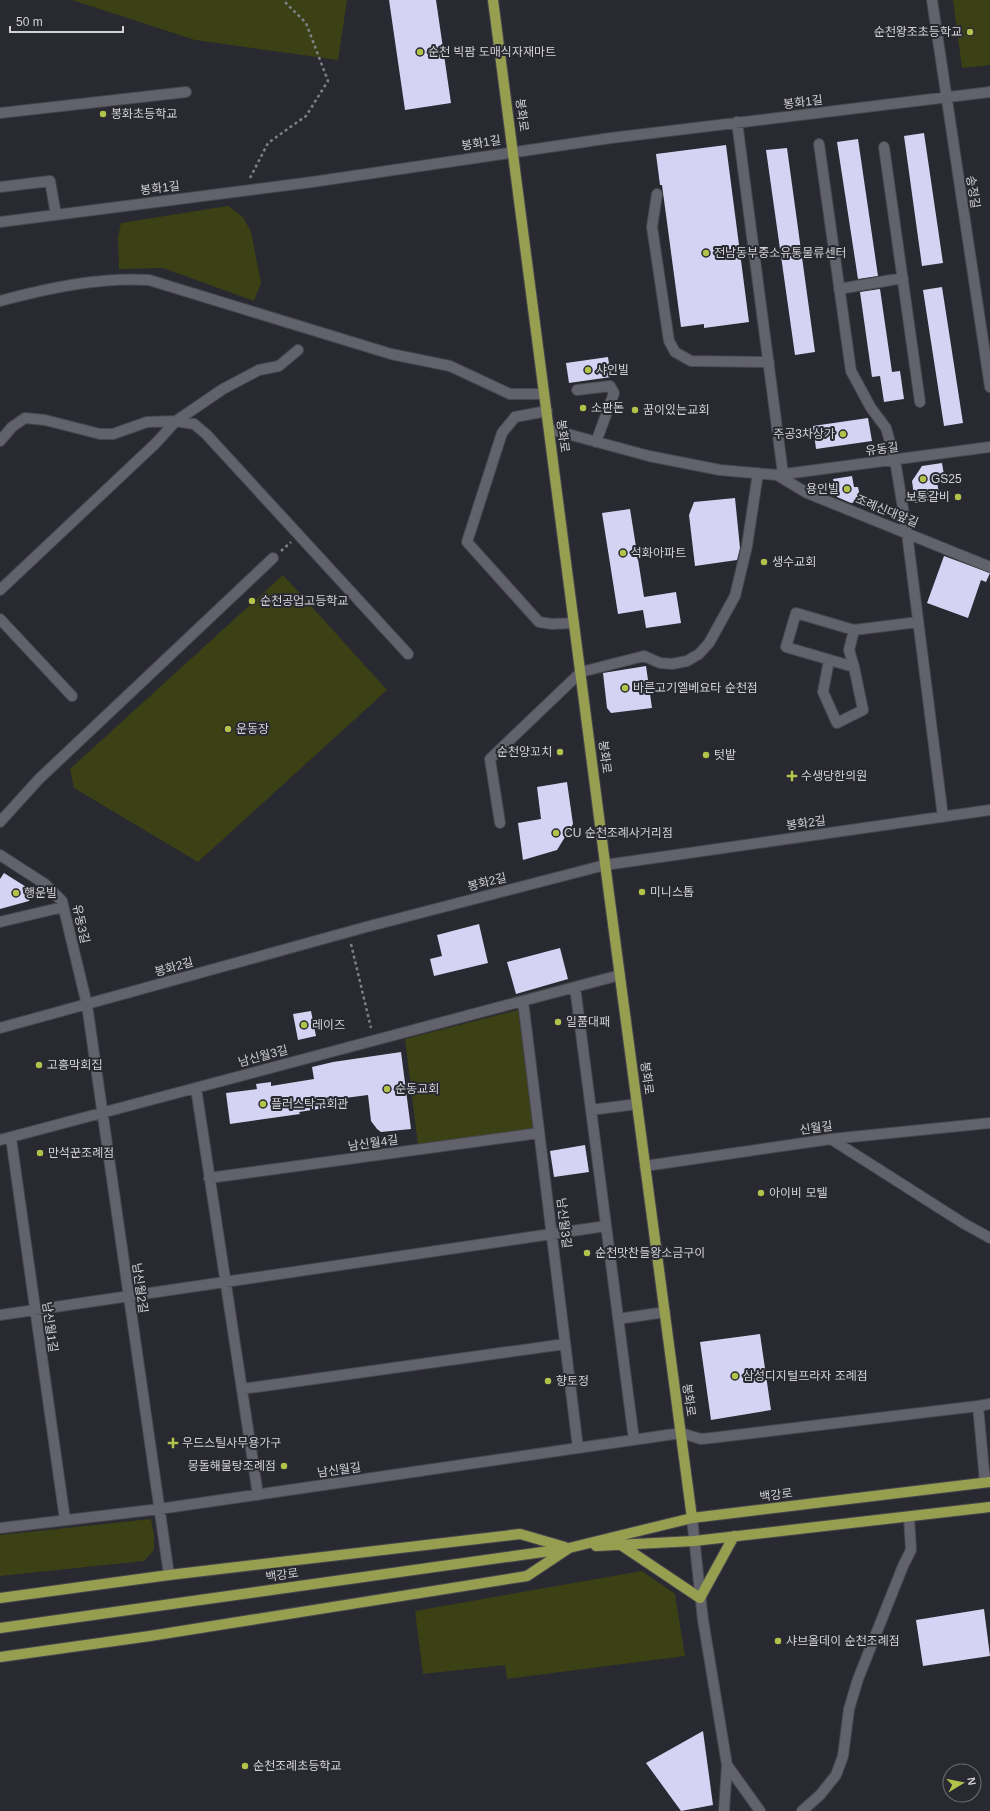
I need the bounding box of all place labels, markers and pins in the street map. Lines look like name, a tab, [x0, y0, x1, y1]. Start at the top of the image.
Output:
place label: 순천왕조초등학교	[874, 25, 962, 39]
marker: 순천왕조초등학교	[965, 27, 975, 37]
place label: 순천 빅팜 도매식자재마트	[428, 45, 556, 59]
marker: 순천 빅팜 도매식자재마트	[415, 47, 425, 57]
place label: 봉화초등학교	[111, 107, 177, 121]
marker: 봉화초등학교	[98, 109, 108, 119]
place label: 전남동부중소유통물류센터	[714, 246, 846, 260]
marker: 전남동부중소유통물류센터	[701, 248, 711, 258]
place label: 샤인빌	[596, 363, 629, 377]
marker: 샤인빌	[583, 365, 593, 375]
place label: 소판돈	[591, 401, 624, 415]
marker: 소판돈	[578, 403, 588, 413]
place label: 꿈이있는교회	[643, 403, 709, 417]
marker: 꿈이있는교회	[630, 405, 640, 415]
place label: 주공3차상가	[773, 427, 835, 441]
marker: 주공3차상가	[838, 429, 848, 439]
place label: GS25	[931, 472, 962, 486]
marker: GS25	[918, 474, 928, 484]
place label: 용인빌	[806, 482, 839, 496]
marker: 용인빌	[842, 484, 852, 494]
place label: 보통갈비	[906, 490, 950, 504]
marker: 보통갈비	[953, 492, 963, 502]
place label: 석화아파트	[631, 546, 686, 560]
marker: 석화아파트	[618, 548, 628, 558]
place label: 생수교회	[772, 555, 816, 569]
marker: 생수교회	[759, 557, 769, 567]
place label: 순천공업고등학교	[260, 594, 348, 608]
marker: 순천공업고등학교	[247, 596, 257, 606]
place label: 바른고기엘베요타 순천점	[633, 681, 758, 695]
marker: 바른고기엘베요타 순천점	[620, 683, 630, 693]
place label: 운동장	[236, 722, 269, 736]
marker: 운동장	[223, 724, 233, 734]
place label: 순천양꼬치	[497, 745, 552, 759]
marker: 순천양꼬치	[555, 747, 565, 757]
place label: 텃밭	[714, 748, 736, 762]
marker: 텃밭	[701, 750, 711, 760]
place label: 수생당한의원	[801, 769, 867, 783]
marker: 수생당한의원	[786, 770, 798, 782]
place label: CU 순천조례사거리점	[564, 826, 673, 840]
marker: CU 순천조례사거리점	[551, 828, 561, 838]
place label: 미니스톱	[650, 885, 694, 899]
place label: 행운빌	[24, 886, 57, 900]
marker: 미니스톱	[637, 887, 647, 897]
marker: 행운빌	[11, 888, 21, 898]
place label: 일품대패	[566, 1015, 610, 1029]
marker: 일품대패	[553, 1017, 563, 1027]
place label: 레이즈	[312, 1018, 345, 1032]
marker: 레이즈	[299, 1020, 309, 1030]
place label: 고흥막회집	[47, 1058, 102, 1072]
marker: 고흥막회집	[34, 1060, 44, 1070]
place label: 순동교회	[395, 1082, 439, 1096]
marker: 순동교회	[382, 1084, 392, 1094]
place label: 플러스탁구회관	[271, 1097, 348, 1111]
marker: 플러스탁구회관	[258, 1099, 268, 1109]
place label: 만석꾼조례점	[48, 1146, 114, 1160]
marker: 만석꾼조례점	[35, 1148, 45, 1158]
place label: 아이비 모텔	[769, 1186, 828, 1200]
marker: 아이비 모텔	[756, 1188, 766, 1198]
place label: 순천맛찬들왕소금구이	[595, 1246, 705, 1260]
marker: 순천맛찬들왕소금구이	[582, 1248, 592, 1258]
place label: 삼성디지털프라자 조례점	[743, 1369, 868, 1383]
marker: 삼성디지털프라자 조례점	[730, 1371, 740, 1381]
place label: 향토정	[556, 1374, 589, 1388]
marker: 향토정	[543, 1376, 553, 1386]
place label: 우드스틸사무용가구	[182, 1436, 281, 1450]
marker: 우드스틸사무용가구	[167, 1437, 179, 1449]
place label: 몽돌해물탕조례점	[188, 1459, 276, 1473]
marker: 몽돌해물탕조례점	[279, 1461, 289, 1471]
place label: 샤브올데이 순천조례점	[786, 1634, 900, 1648]
marker: 샤브올데이 순천조례점	[773, 1636, 783, 1646]
place label: 순천조례초등학교	[253, 1759, 341, 1773]
marker: 순천조례초등학교	[240, 1761, 250, 1771]

